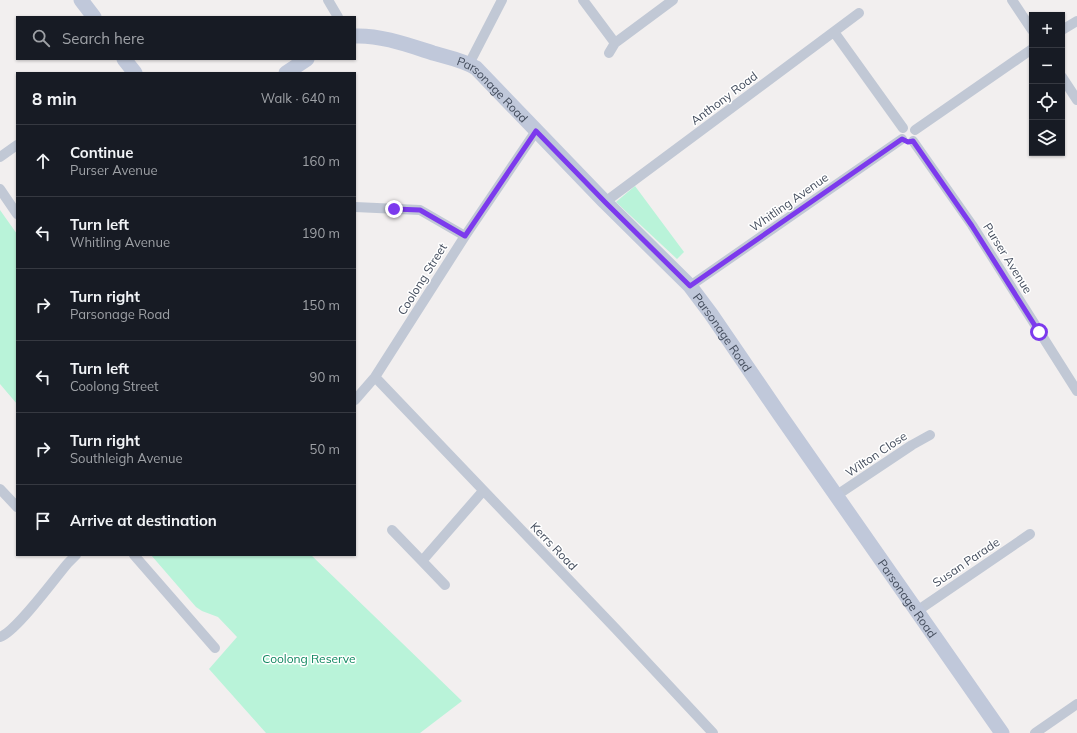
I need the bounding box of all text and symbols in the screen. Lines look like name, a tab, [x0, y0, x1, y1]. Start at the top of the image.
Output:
map controls	[1029, 12, 1065, 156]
button: +	[1029, 12, 1065, 48]
search box	[16, 16, 356, 60]
icon: search	[30, 27, 52, 49]
text: Search here	[62, 29, 144, 48]
button: −	[1029, 48, 1065, 84]
street label: Parsonage Road	[455, 53, 532, 125]
street label: Anthony Road	[688, 68, 760, 128]
button: locate	[1029, 84, 1065, 120]
text: 8 min	[32, 88, 77, 109]
text: Walk · 640 m	[261, 90, 340, 106]
button: layers	[1029, 120, 1065, 156]
text: Continue	[70, 143, 133, 162]
icon: ahead	[32, 150, 54, 172]
text: 160 m	[302, 153, 340, 169]
text: Purser Avenue	[70, 162, 157, 178]
street label: Whitling Avenue	[747, 169, 831, 235]
route end	[385, 200, 403, 218]
text: Turn left	[70, 215, 129, 234]
street label: Purser Avenue	[980, 220, 1036, 296]
icon: left	[32, 222, 54, 244]
text: 190 m	[302, 225, 340, 241]
text: Whitling Avenue	[70, 234, 170, 250]
street label: Coolong Street	[394, 240, 450, 318]
text: Turn right	[70, 287, 140, 306]
street label: Parsonage Road	[690, 290, 755, 374]
icon: right	[32, 294, 54, 316]
text: 150 m	[302, 297, 340, 313]
text: Parsonage Road	[70, 306, 170, 322]
route start	[1030, 323, 1048, 341]
text: Turn left	[70, 359, 129, 378]
icon: left	[32, 366, 54, 388]
text: 90 m	[310, 369, 340, 385]
text: Coolong Street	[70, 378, 159, 394]
street label: Wilton Close	[843, 428, 909, 480]
text: Turn right	[70, 431, 140, 450]
icon: right	[32, 438, 54, 460]
text: 50 m	[310, 441, 340, 457]
text: Southleigh Avenue	[70, 450, 183, 466]
icon: arrive	[32, 510, 54, 532]
text: Arrive at destination	[70, 511, 217, 530]
street label: Kerrs Road	[527, 519, 581, 573]
street label: Susan Parade	[930, 534, 1002, 590]
street label: Parsonage Road	[875, 556, 940, 640]
park label: Coolong Reserve	[262, 651, 356, 666]

